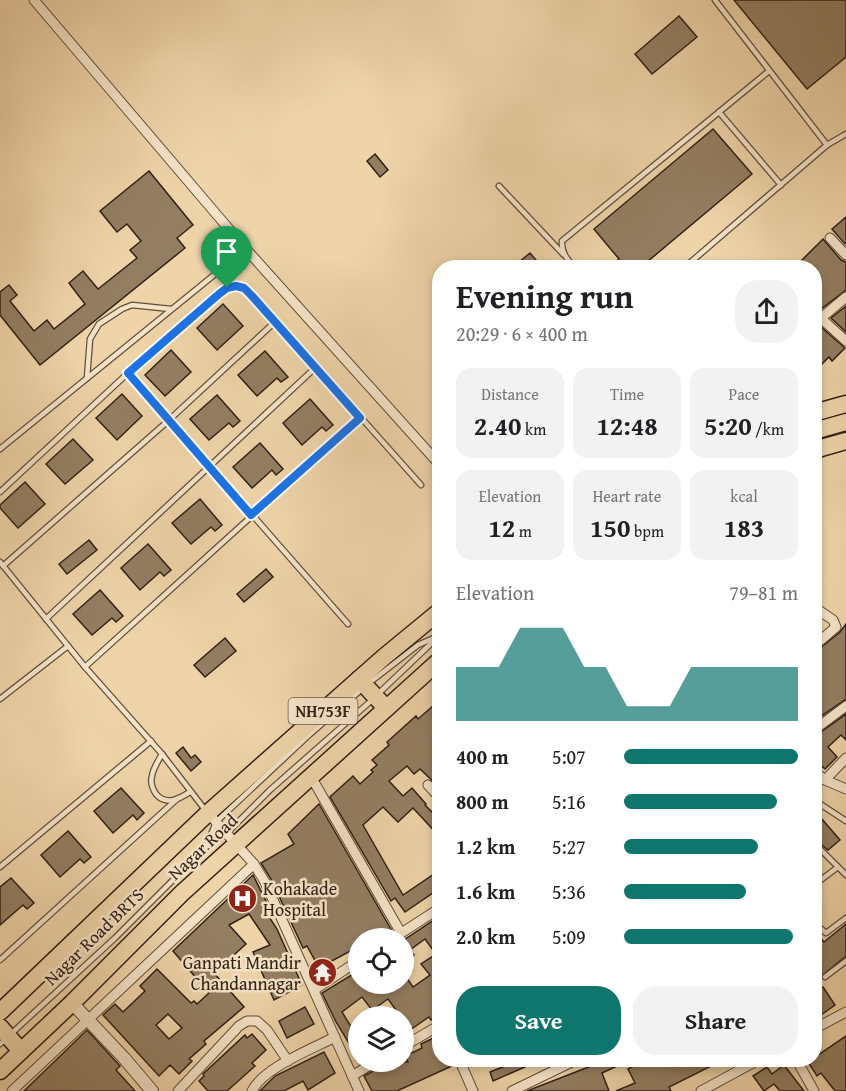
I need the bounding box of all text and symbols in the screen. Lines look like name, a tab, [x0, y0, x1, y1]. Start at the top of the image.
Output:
pin	[201, 226, 252, 288]
icon: arrive	[210, 235, 243, 268]
text: Evening run	[456, 272, 633, 320]
button: share	[735, 280, 798, 343]
text: 20:29 · 6 × 400 m	[456, 319, 588, 348]
text: Distance	[481, 382, 539, 406]
text: Time	[610, 382, 644, 406]
text: Pace	[729, 382, 759, 406]
text: 2.40	[474, 406, 522, 445]
text: 12:48	[596, 406, 658, 445]
text: 5:20	[704, 406, 752, 445]
text: km	[522, 417, 546, 441]
text: /km	[752, 417, 784, 441]
text: Elevation	[479, 484, 541, 508]
text: Heart rate	[593, 484, 661, 508]
text: kcal	[730, 484, 758, 508]
text: 12	[488, 508, 515, 547]
text: 150	[590, 508, 630, 547]
text: 183	[724, 508, 764, 547]
text: m	[515, 519, 532, 543]
text: bpm	[630, 519, 664, 543]
text: Elevation	[456, 578, 534, 607]
text: 79–81 m	[729, 578, 798, 607]
road number: NH753F	[288, 698, 358, 724]
text: 400 m	[456, 742, 509, 771]
text: 5:07	[552, 742, 586, 771]
text: 800 m	[456, 787, 509, 816]
text: 5:16	[552, 787, 586, 816]
street label: Nagar Road	[162, 807, 244, 886]
text: 1.2 km	[456, 832, 515, 861]
text: 5:27	[552, 832, 586, 861]
place label: Kohakade Hospital	[263, 875, 337, 923]
text: 1.6 km	[456, 877, 515, 906]
text: 5:36	[552, 877, 586, 906]
street label: Nagar Road BRTS	[38, 882, 150, 991]
hospital icon: Kohakade Hospital	[226, 883, 258, 915]
text: 2.0 km	[456, 922, 515, 951]
text: 5:09	[552, 922, 586, 951]
map controls	[348, 928, 414, 1072]
button: locate	[348, 928, 414, 994]
place label: Ganpati Mandir Chandannagar	[183, 949, 302, 997]
temple icon: Ganpati Mandir Chandannagar	[306, 957, 338, 989]
button: Save	[456, 986, 621, 1055]
button: Share	[633, 986, 798, 1055]
button: layers	[348, 1006, 414, 1072]

